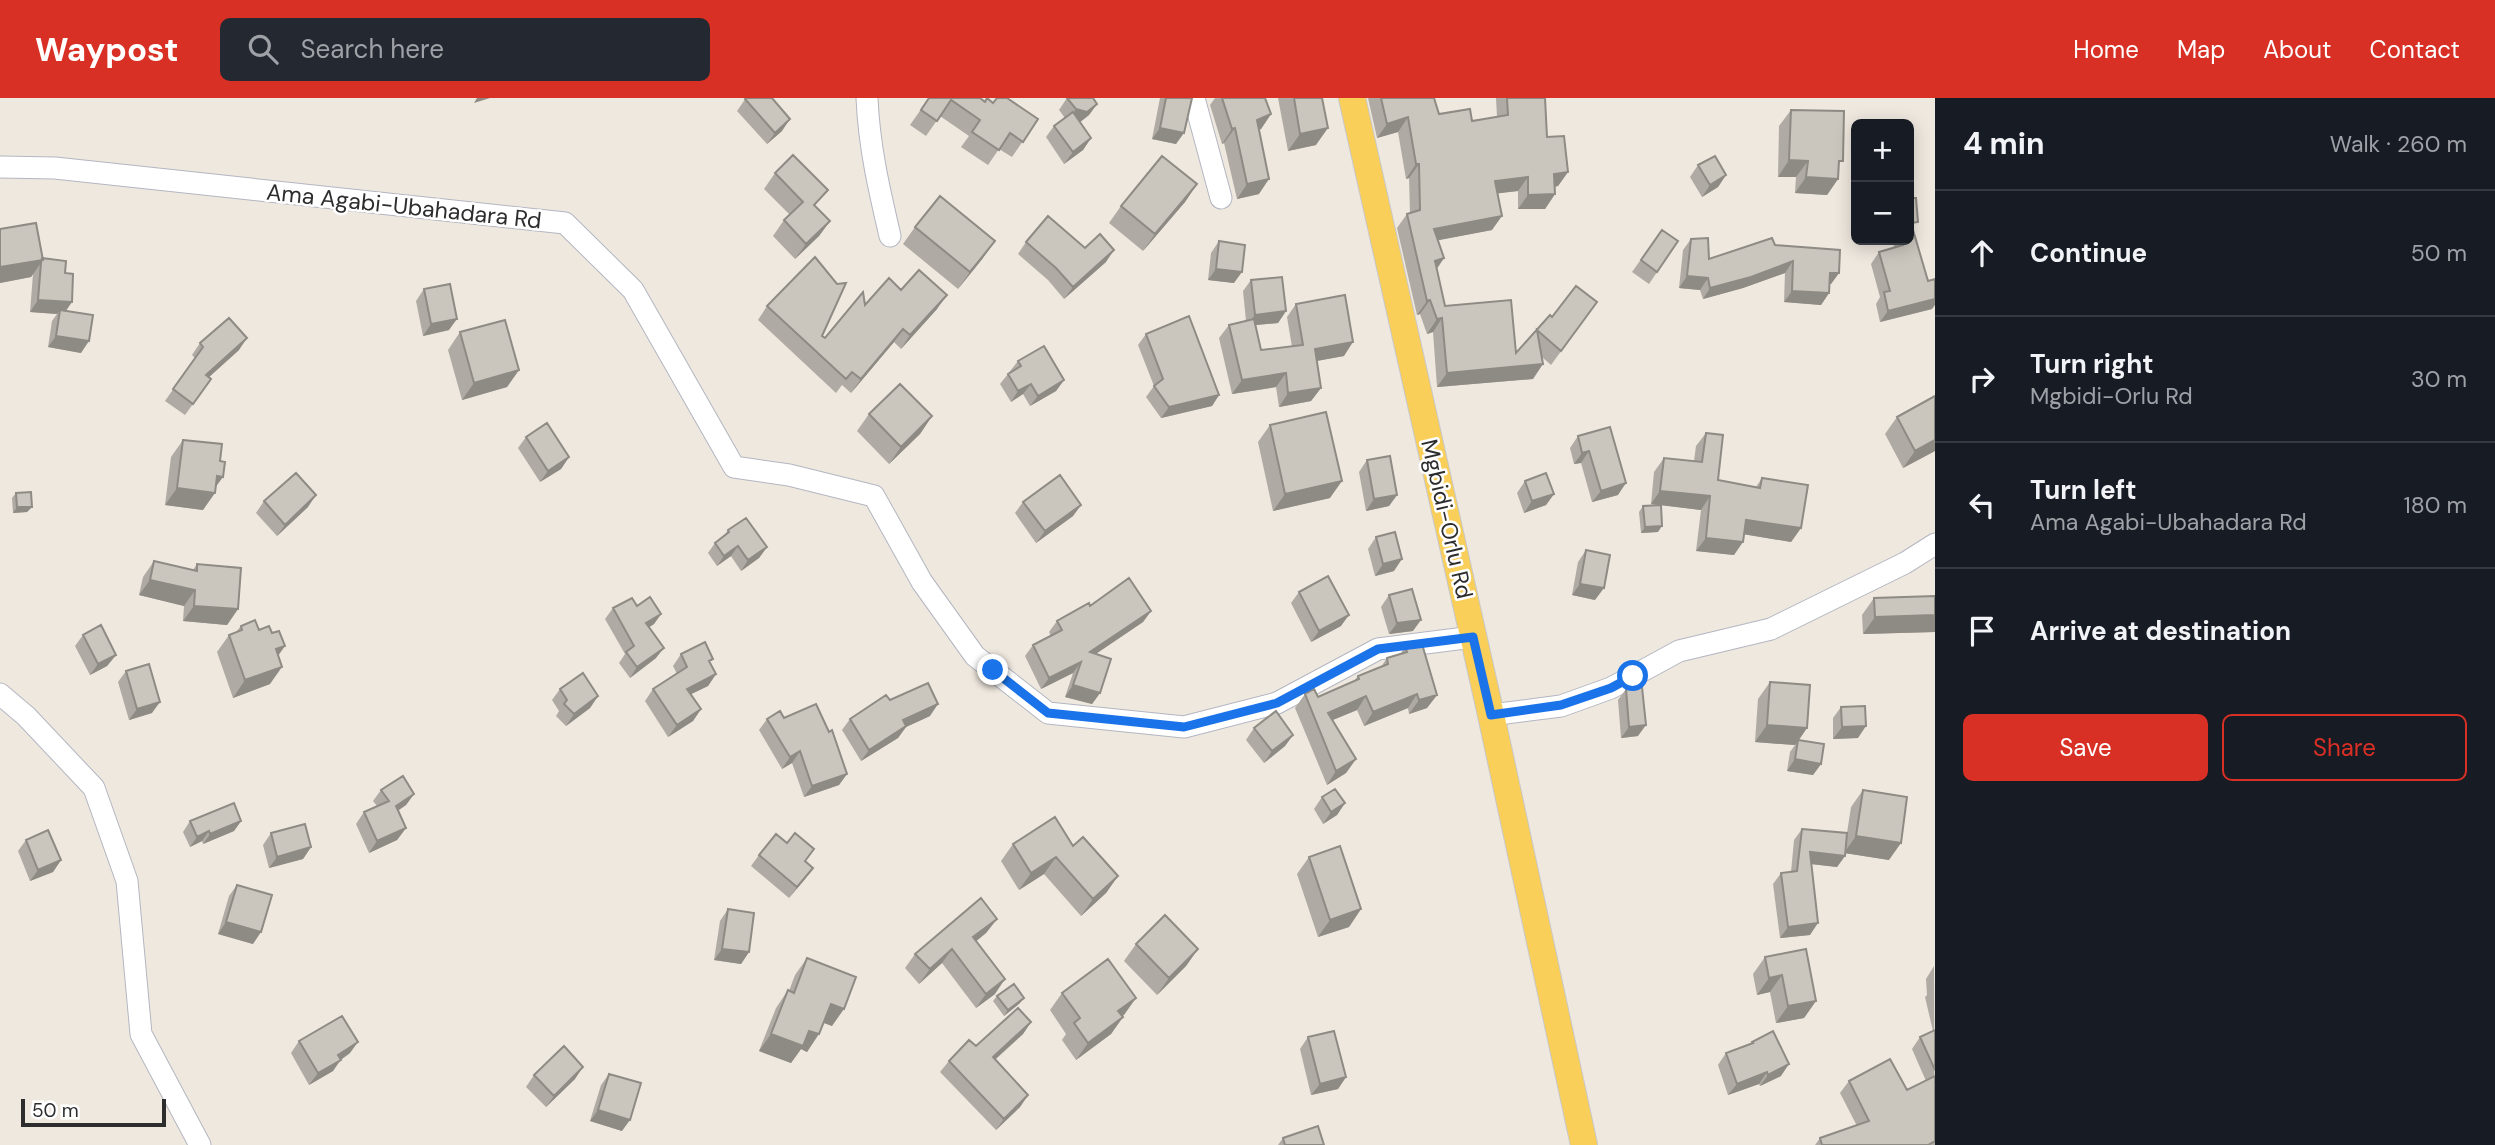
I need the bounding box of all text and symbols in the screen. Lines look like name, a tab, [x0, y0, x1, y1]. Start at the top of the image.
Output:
search box	[220, 18, 710, 81]
text: Waypost	[35, 28, 178, 71]
icon: search	[244, 30, 282, 68]
text: Search here	[300, 32, 444, 66]
text: Home	[2073, 34, 2139, 65]
text: Map	[2177, 34, 2225, 65]
text: About	[2263, 34, 2332, 65]
text: Contact	[2370, 34, 2460, 65]
map controls	[1851, 119, 1914, 245]
button: +	[1851, 119, 1914, 182]
text: 4 min	[1963, 124, 2045, 163]
text: Walk · 260 m	[2330, 129, 2467, 159]
street label: Ama Agabi-Ubahadara Rd	[265, 177, 543, 235]
button: −	[1851, 182, 1914, 245]
icon: ahead	[1963, 234, 2001, 272]
text: Continue	[2030, 236, 2147, 270]
text: 50 m	[2411, 238, 2467, 268]
text: Turn right	[2030, 347, 2154, 381]
icon: right	[1963, 360, 2001, 398]
text: 30 m	[2411, 364, 2467, 394]
text: Mgbidi-Orlu Rd	[2030, 381, 2193, 411]
street label: Mgbidi-Orlu Rd	[1414, 436, 1480, 602]
text: Turn left	[2030, 473, 2137, 507]
icon: left	[1963, 486, 2001, 524]
text: 180 m	[2403, 490, 2467, 520]
text: Ama Agabi-Ubahadara Rd	[2030, 507, 2307, 537]
icon: arrive	[1963, 612, 2001, 650]
text: Arrive at destination	[2030, 614, 2291, 648]
route end	[977, 654, 1008, 685]
route start	[1617, 660, 1648, 691]
button: Save	[1963, 714, 2208, 781]
button: Share	[2222, 714, 2467, 781]
scale bar	[21, 1096, 166, 1128]
text: 50 m	[32, 1098, 79, 1123]

